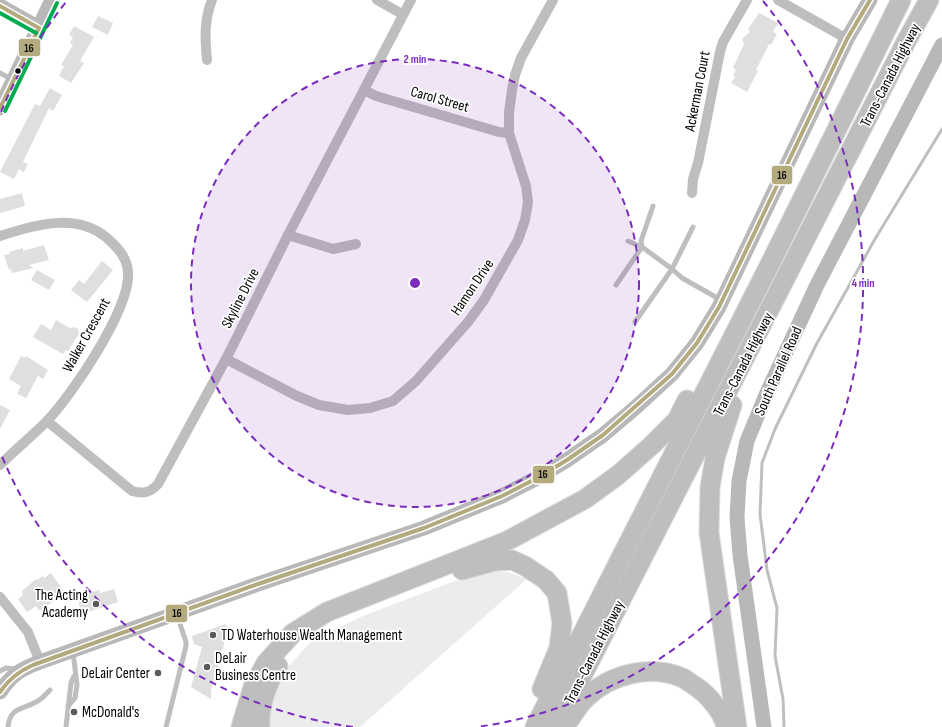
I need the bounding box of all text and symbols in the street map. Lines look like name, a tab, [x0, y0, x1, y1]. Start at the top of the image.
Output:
street label: Trans-Canada Highway	[856, 20, 925, 130]
line badge: 16	[18, 38, 41, 57]
text: 16	[24, 42, 34, 55]
street label: Ackerman Court	[680, 49, 715, 134]
text: 2 min	[404, 52, 426, 67]
unlabelled marker	[13, 66, 23, 76]
street label: Carol Street	[408, 82, 472, 117]
line badge: 16	[771, 165, 793, 185]
text: 16	[777, 169, 787, 182]
street label: Hamon Drive	[447, 255, 498, 319]
street label: Skyline Drive	[217, 265, 264, 331]
centre of rings	[408, 276, 422, 290]
text: 4 min	[851, 276, 875, 291]
street label: Walker Crescent	[58, 294, 115, 376]
street label: Trans-Canada Highway	[709, 309, 778, 419]
street label: South Parallel Road	[750, 324, 807, 419]
line badge: 16	[532, 465, 555, 484]
text: 16	[538, 468, 548, 481]
place label: The Acting Academy	[35, 586, 88, 622]
street label: Trans-Canada Highway	[560, 597, 629, 707]
marker: The Acting Academy	[91, 599, 101, 609]
line badge: 16	[165, 604, 188, 623]
text: 16	[172, 607, 182, 620]
place label: TD Waterhouse Wealth Management	[221, 626, 403, 645]
marker: TD Waterhouse Wealth Management	[208, 630, 218, 640]
place label: DeLair Business Centre	[215, 649, 296, 685]
marker: DeLair Business Centre	[202, 662, 212, 672]
place label: DeLair Center	[81, 664, 151, 683]
marker: DeLair Center	[153, 668, 163, 678]
place label: McDonald's	[82, 703, 140, 722]
marker: McDonald's	[69, 707, 79, 717]

